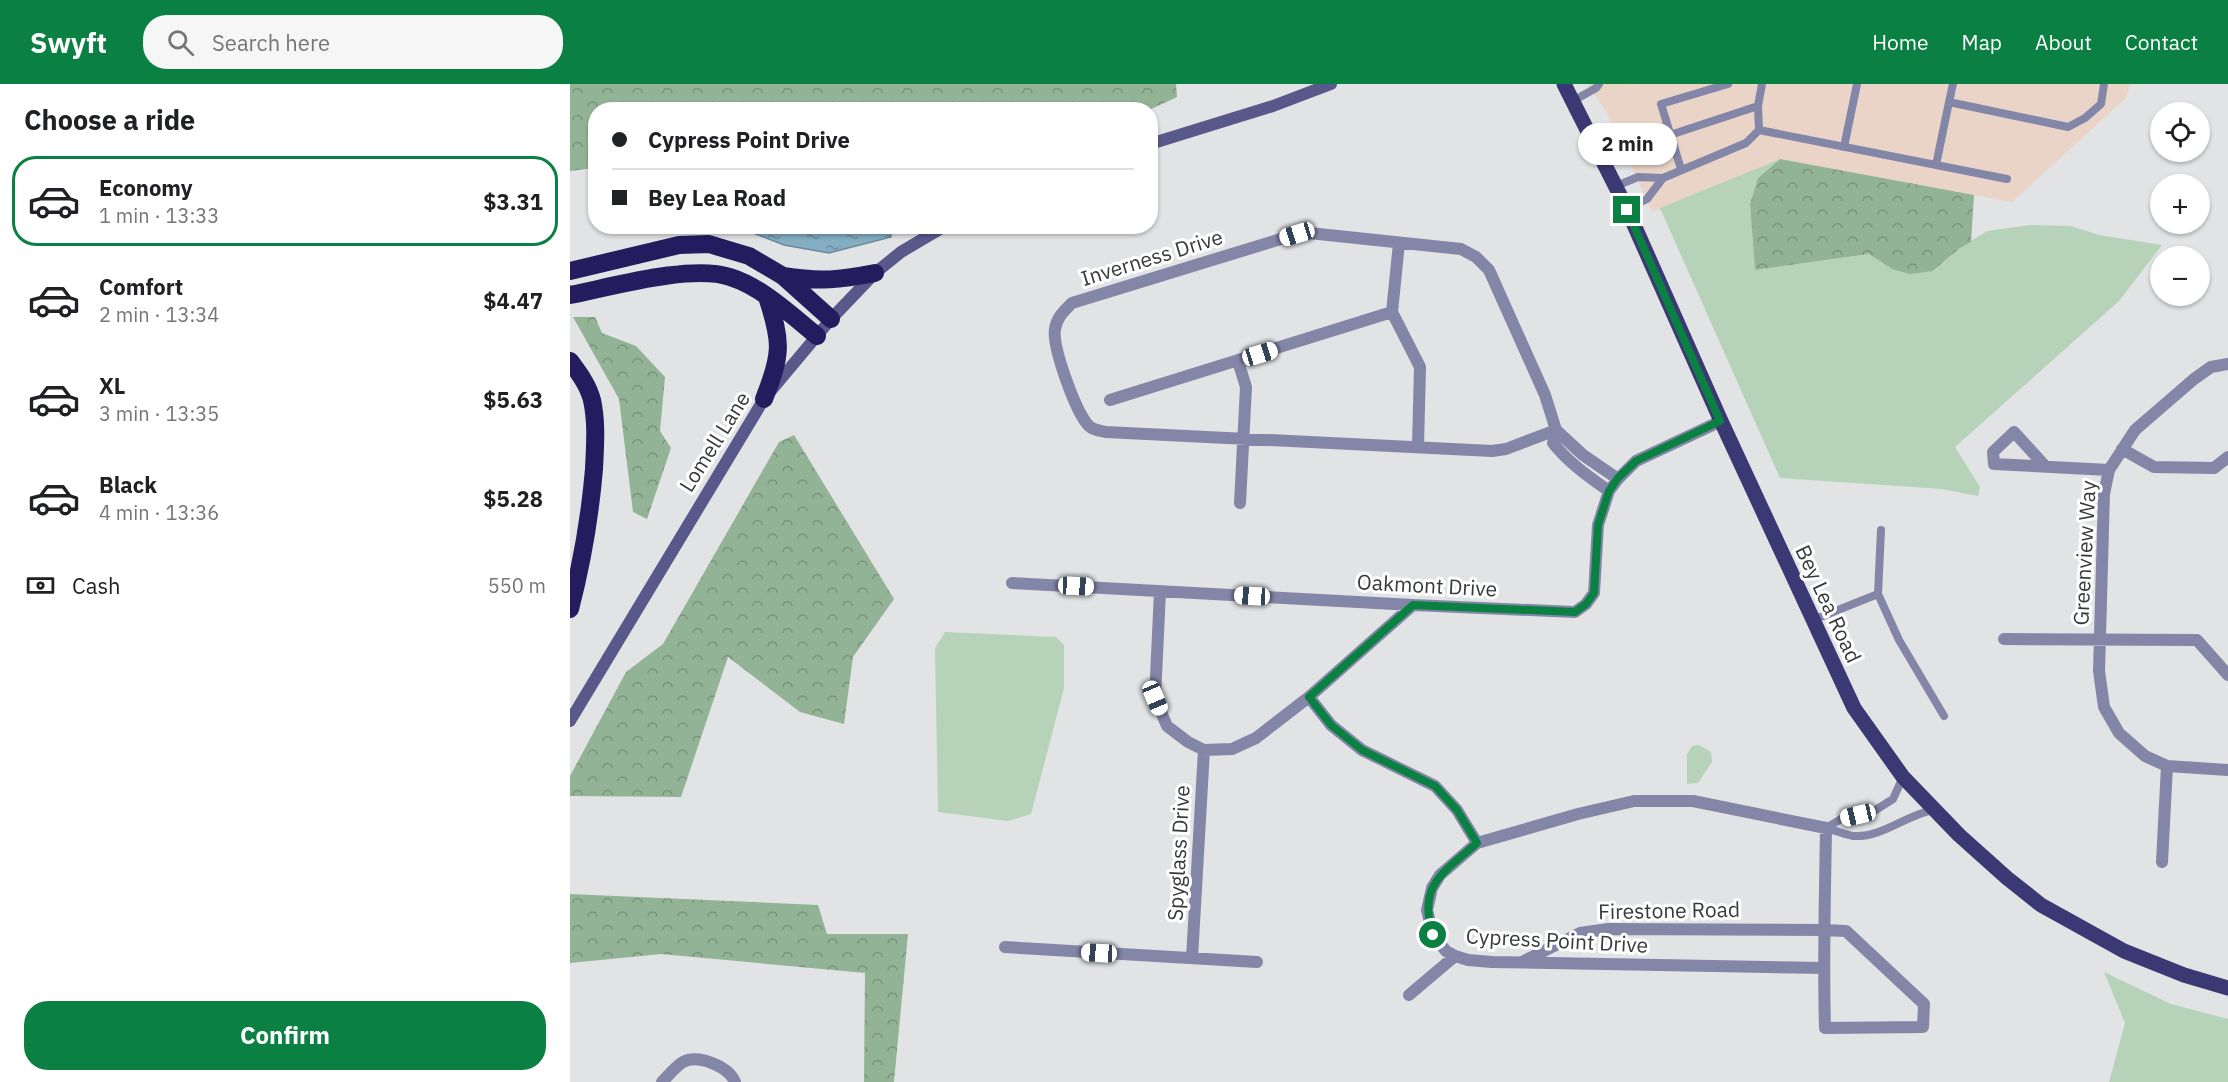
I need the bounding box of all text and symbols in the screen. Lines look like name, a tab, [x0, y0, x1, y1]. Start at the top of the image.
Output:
search box	[143, 15, 563, 69]
text: Swyft	[30, 24, 107, 61]
icon: search	[164, 26, 197, 59]
text: Search here	[212, 28, 330, 57]
text: Home	[1872, 28, 1929, 56]
text: Map	[1962, 28, 2002, 56]
text: About	[2035, 28, 2092, 56]
text: Contact	[2125, 28, 2198, 56]
text: Choose a ride	[24, 102, 195, 137]
map controls	[2150, 102, 2210, 306]
button: locate	[2150, 102, 2210, 162]
callout: 2 min	[1578, 123, 1676, 165]
text: Cypress Point Drive	[648, 125, 850, 154]
text: 2 min	[1601, 130, 1654, 157]
text: Economy	[99, 173, 193, 202]
icon: car	[27, 174, 81, 228]
button: +	[2150, 174, 2210, 234]
text: Bey Lea Road	[648, 183, 786, 212]
text: $3.31	[483, 187, 543, 216]
route end	[1613, 196, 1640, 223]
text: 1 min · 13:33	[99, 202, 219, 229]
car	[1277, 220, 1317, 248]
street label: Inverness Drive	[1077, 222, 1226, 292]
button: −	[2150, 246, 2210, 306]
text: Comfort	[99, 272, 183, 301]
icon: car	[27, 273, 81, 327]
text: $4.47	[483, 286, 543, 315]
text: 2 min · 13:34	[99, 301, 219, 328]
car	[1240, 340, 1280, 368]
text: XL	[99, 371, 125, 400]
icon: car	[27, 372, 81, 426]
text: $5.63	[483, 385, 543, 414]
street label: Lomell Lane	[672, 386, 756, 497]
text: 3 min · 13:35	[99, 400, 219, 427]
text: Black	[99, 470, 157, 499]
icon: car	[27, 471, 81, 525]
street label: Greenview Way	[2066, 479, 2102, 626]
text: $5.28	[483, 484, 543, 513]
text: 4 min · 13:36	[99, 499, 219, 526]
street label: Bey Lea Road	[1789, 540, 1868, 667]
street label: Oakmont Drive	[1356, 567, 1498, 603]
icon: cash	[24, 569, 57, 602]
text: Cash	[72, 571, 121, 600]
text: 550 m	[488, 572, 546, 599]
car	[1058, 576, 1094, 596]
car	[1234, 586, 1270, 606]
car	[1140, 678, 1170, 718]
street label: Spyglass Drive	[1160, 784, 1196, 922]
car	[1838, 802, 1878, 828]
street label: Firestone Road	[1598, 895, 1740, 925]
route start	[1419, 921, 1446, 948]
street label: Cypress Point Drive	[1465, 921, 1649, 959]
car	[1081, 943, 1117, 963]
button: Confirm	[24, 1001, 546, 1070]

